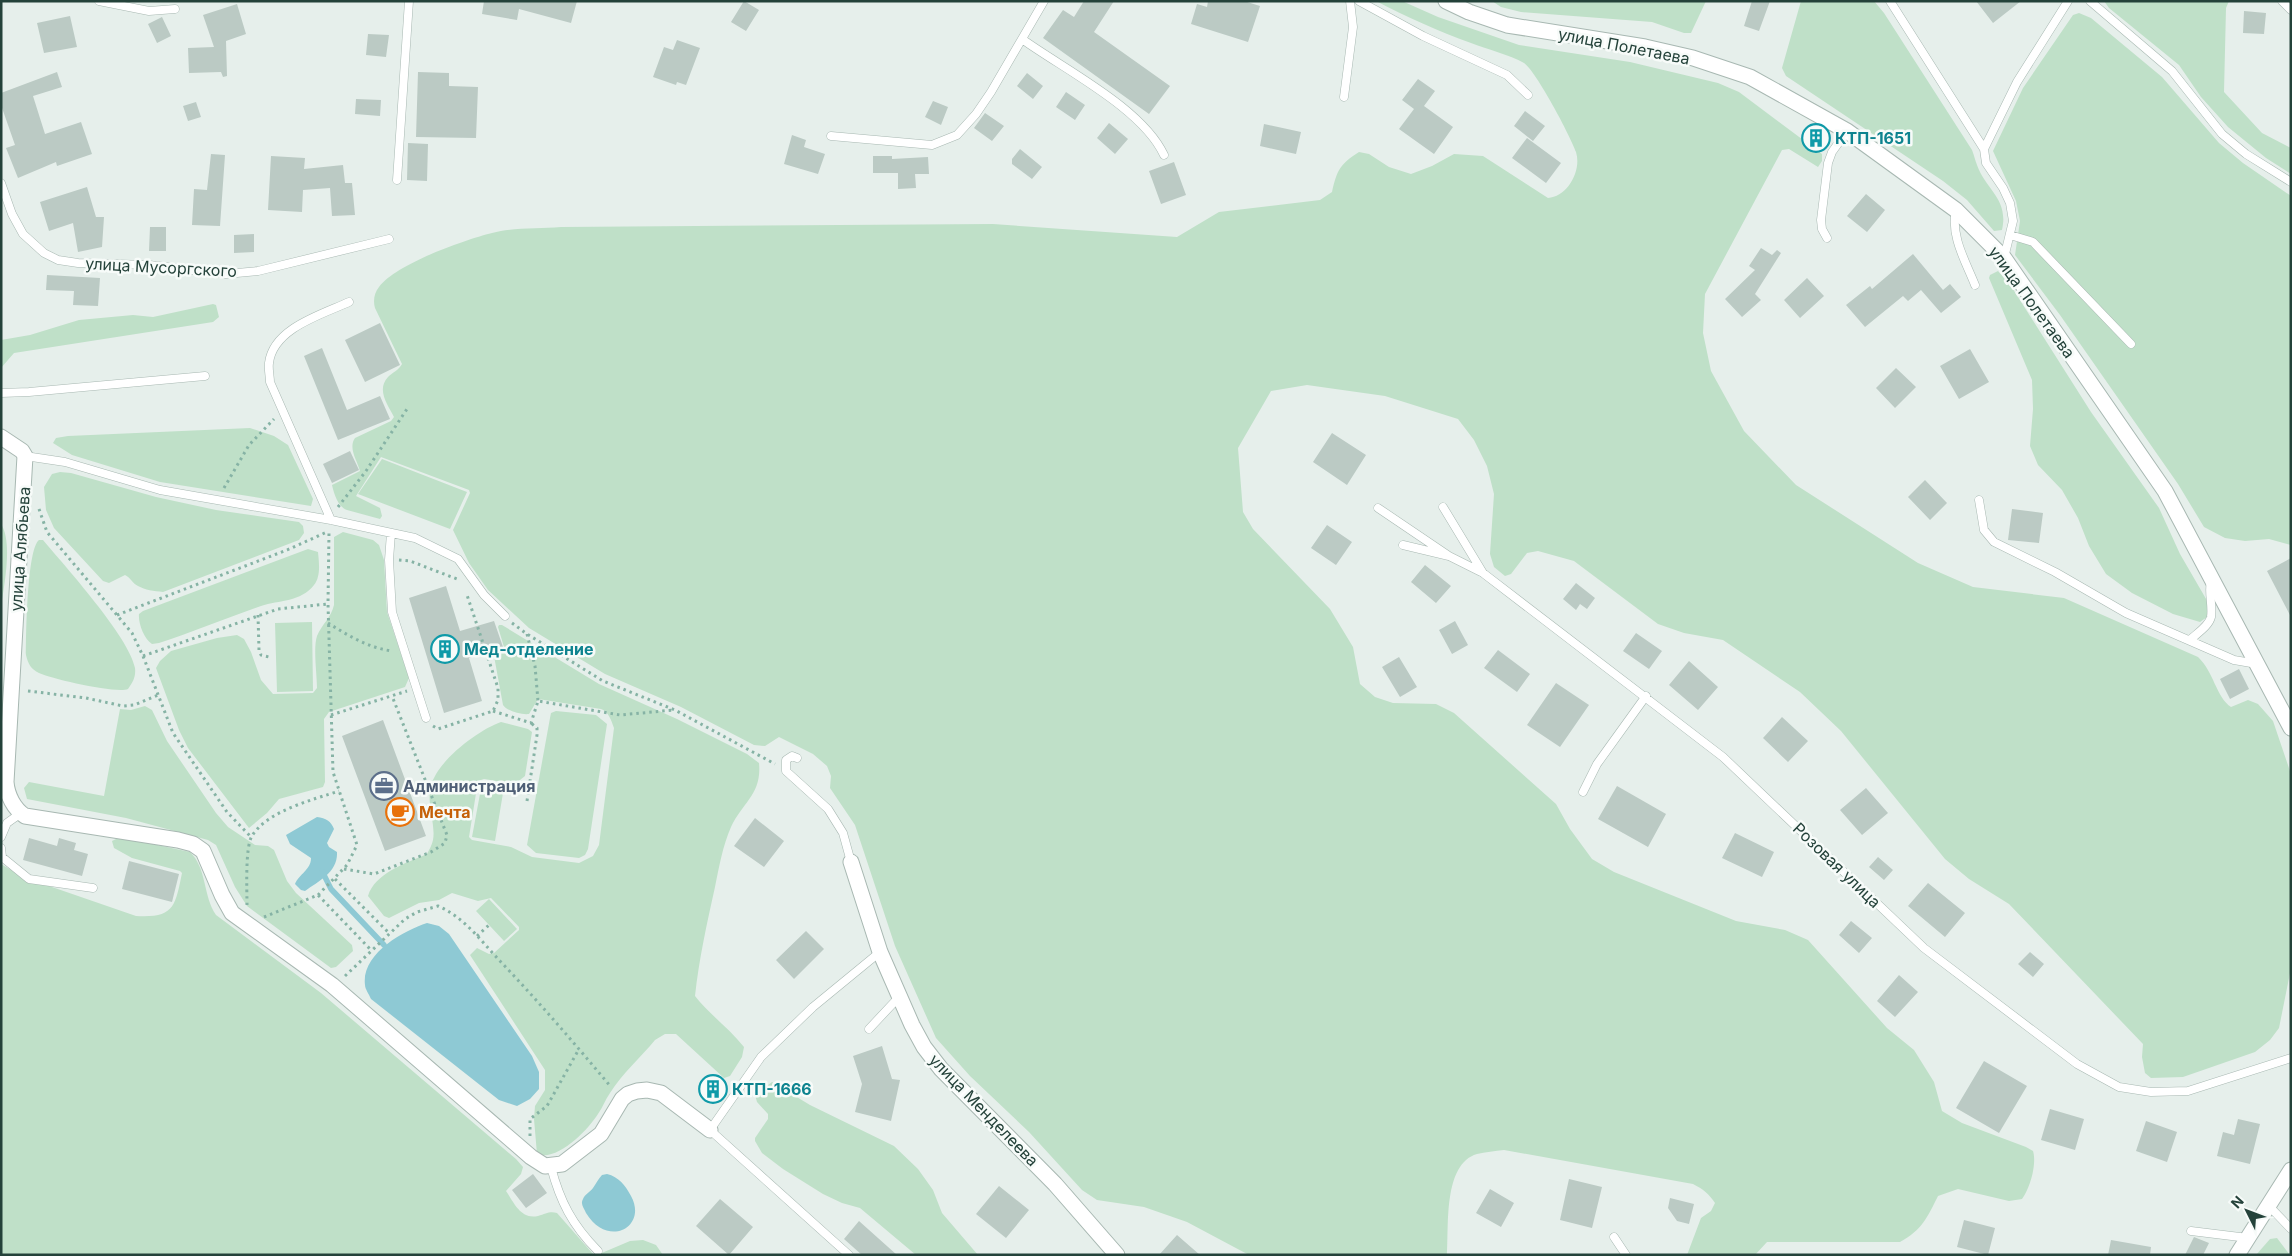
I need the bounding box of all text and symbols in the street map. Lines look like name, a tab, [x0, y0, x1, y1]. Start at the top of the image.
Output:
street label: улица Полетаева	[1556, 23, 1692, 69]
building icon: КТП-1651	[1801, 123, 1831, 153]
place label: КТП-1651	[1835, 128, 1911, 148]
street label: улица Полетаева	[1985, 242, 2079, 362]
street label: улица Мусоргского	[85, 253, 237, 281]
street label: улица Алябьева	[6, 486, 34, 612]
building icon: Мед-отделение	[430, 634, 460, 664]
place label: Мед-отделение	[464, 639, 593, 659]
office icon: Администрация	[369, 771, 399, 801]
place label: Администрация	[403, 776, 535, 796]
cafe icon: Мечта	[385, 797, 415, 827]
place label: Мечта	[419, 802, 470, 822]
street label: Розовая улица	[1789, 818, 1885, 912]
street label: улица Менделеева	[925, 1050, 1043, 1170]
building icon: КТП-1666	[698, 1074, 728, 1104]
place label: КТП-1666	[732, 1079, 812, 1099]
north arrow	[2222, 1186, 2272, 1236]
text: N	[2227, 1192, 2247, 1212]

